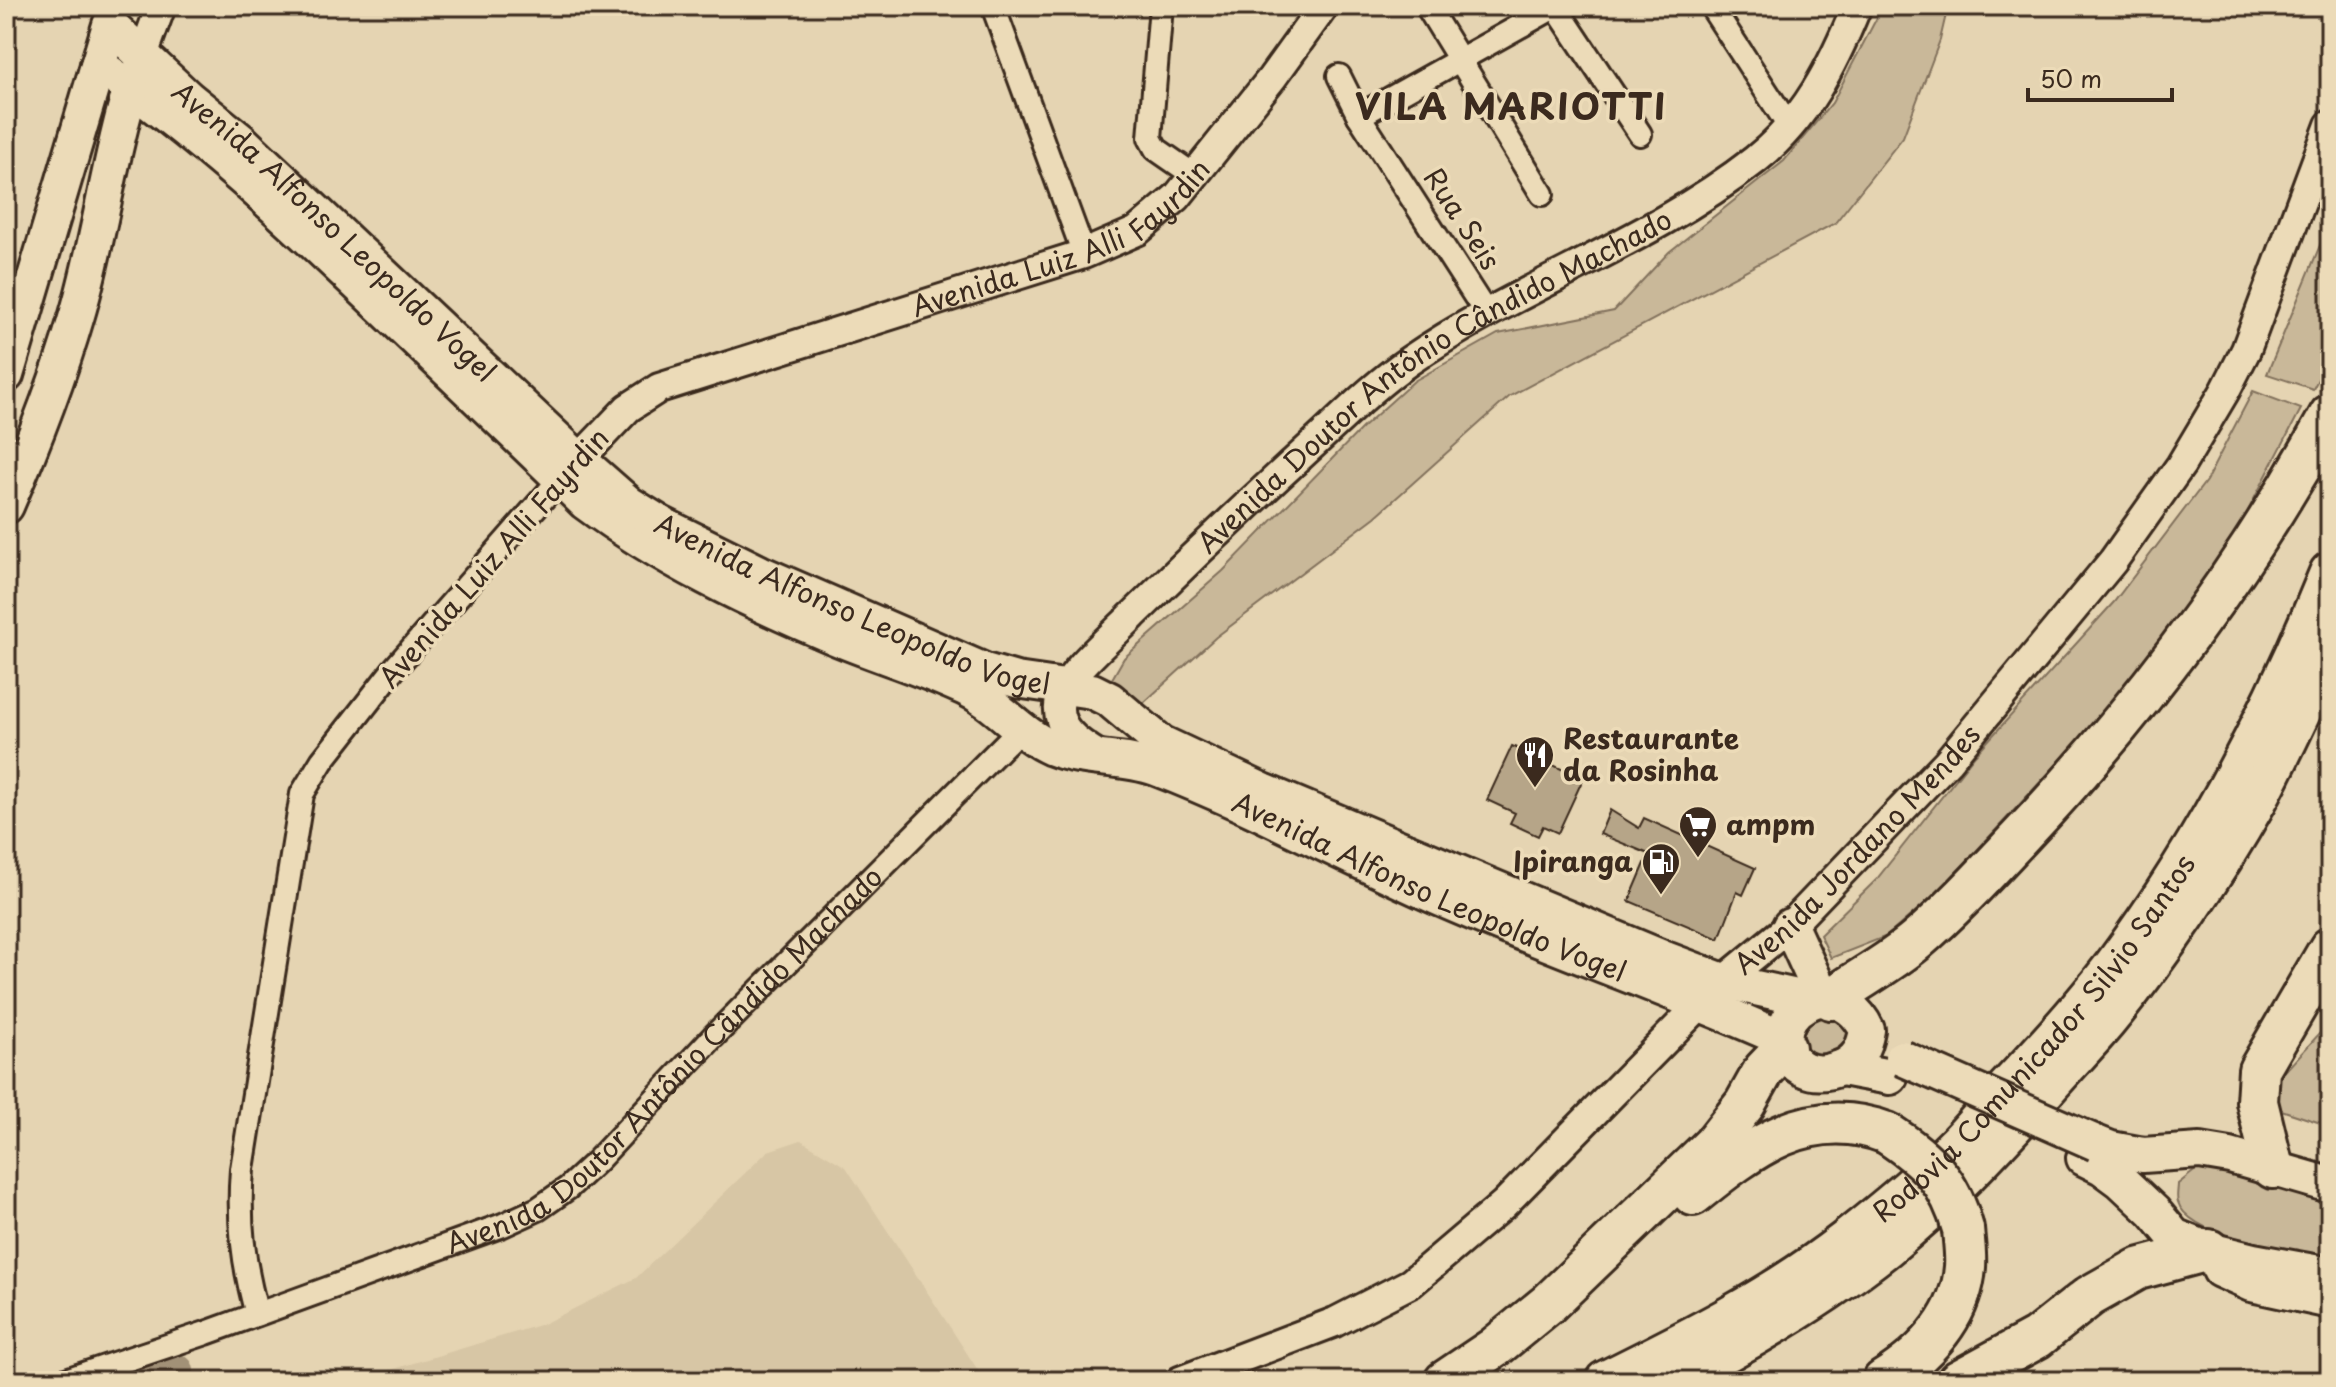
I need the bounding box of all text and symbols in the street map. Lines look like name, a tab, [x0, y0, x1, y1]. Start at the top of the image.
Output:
scale bar	[2028, 52, 2172, 102]
text: 50 m	[2040, 60, 2102, 96]
street label: Avenida Alfonso Leopoldo Vogel	[163, 71, 506, 391]
district label: VILA MARIOTTI	[1355, 78, 1667, 132]
street label: Avenida Luiz Alli Fayrdin	[906, 149, 1219, 327]
street label: Rua Seis	[1414, 158, 1512, 278]
street label: Avenida Doutor Antônio Cândido Machado	[1186, 197, 1679, 563]
street label: Avenida Luiz Alli Fayrdin	[367, 417, 618, 697]
street label: Avenida Alfonso Leopoldo Vogel	[648, 501, 1053, 705]
street label: Avenida Jordano Mendes	[1723, 714, 1990, 984]
place label: Restaurante da Rosinha	[1563, 716, 1739, 791]
restaurant icon: Restaurante da Rosinha	[1514, 734, 1556, 789]
street label: Avenida Alfonso Leopoldo Vogel	[1226, 780, 1633, 992]
place label: ampm	[1726, 802, 1815, 845]
supermarket icon: ampm	[1677, 804, 1719, 859]
place label: Ipiranga	[1513, 839, 1633, 882]
fuel station icon: Ipiranga	[1640, 841, 1682, 896]
street label: Rodovia Comunicador Silvio Santos	[1862, 846, 2205, 1232]
street label: Avenida Doutor Antônio Cândido Machado	[440, 856, 892, 1264]

